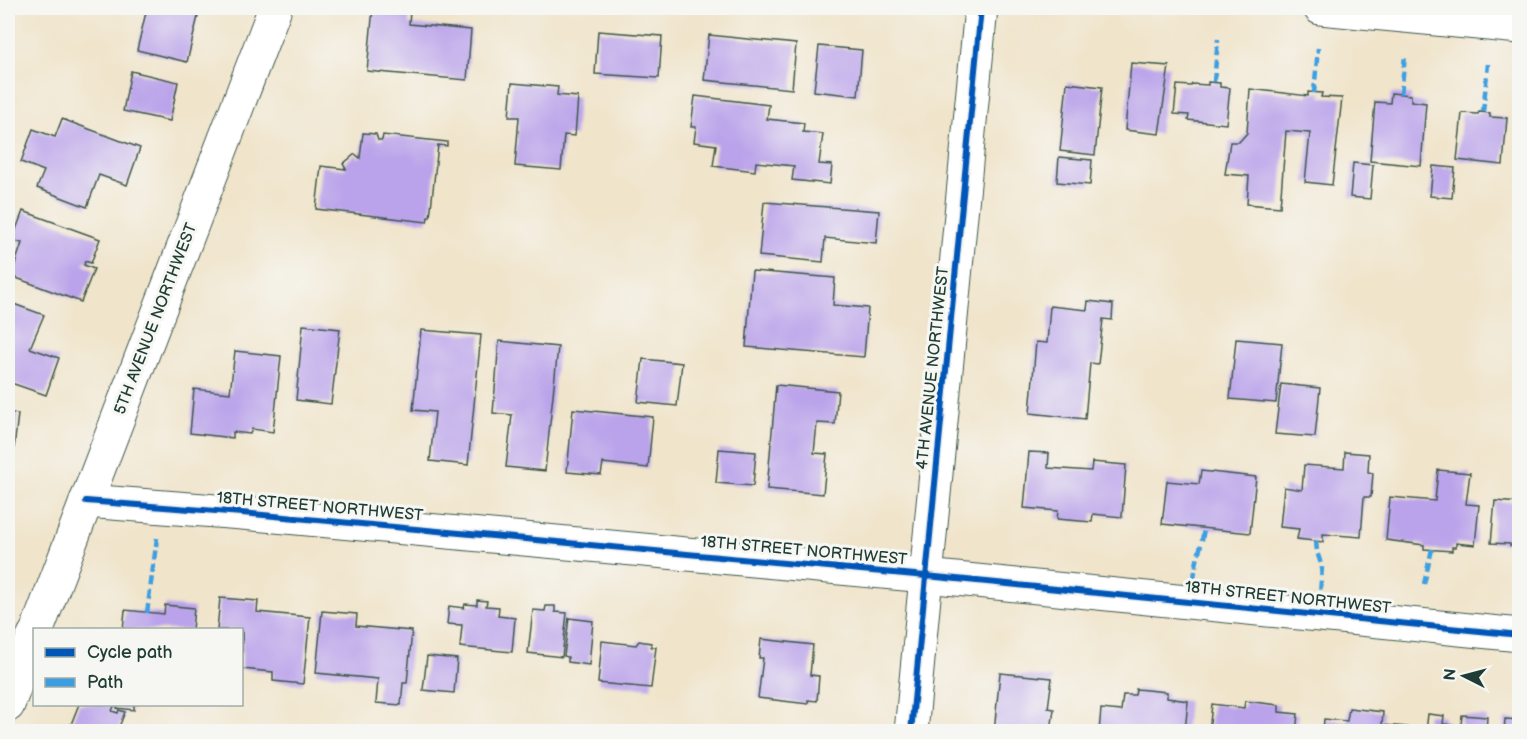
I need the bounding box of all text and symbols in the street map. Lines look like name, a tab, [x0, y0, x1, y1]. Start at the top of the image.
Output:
street label: 5TH AVENUE NORTHWEST	[111, 220, 201, 417]
street label: 4TH AVENUE NORTHWEST	[913, 265, 953, 470]
street label: 18TH STREET NORTHWEST	[216, 488, 425, 526]
street label: 18TH STREET NORTHWEST	[700, 532, 909, 570]
street label: 18TH STREET NORTHWEST	[1184, 578, 1393, 618]
legend	[33, 628, 243, 706]
text: Cycle path	[87, 642, 173, 663]
north arrow	[1434, 646, 1494, 706]
text: N	[1440, 668, 1461, 682]
text: Path	[87, 672, 123, 693]

